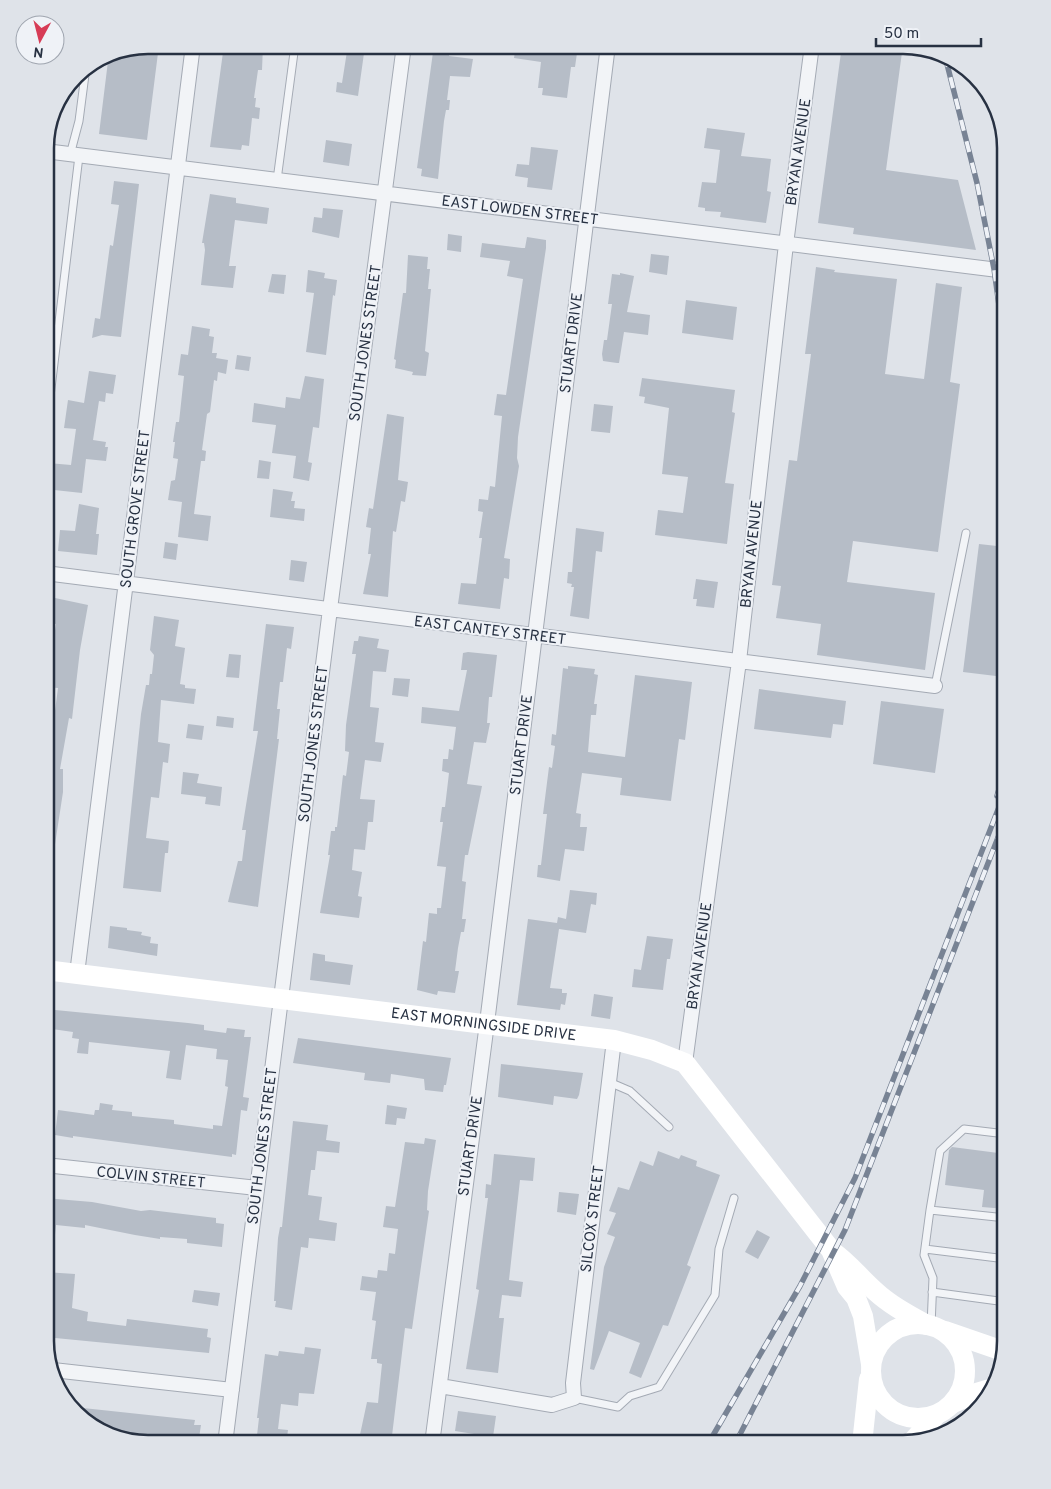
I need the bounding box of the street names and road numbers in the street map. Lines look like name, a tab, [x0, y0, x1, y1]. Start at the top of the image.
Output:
street label: BRYAN AVENUE	[783, 97, 816, 207]
street label: EAST LOWDEN STREET	[440, 192, 599, 231]
street label: SOUTH JONES STREET	[346, 264, 387, 423]
street label: STUART DRIVE	[557, 292, 588, 395]
street label: SOUTH GROVE STREET	[117, 429, 156, 589]
street label: BRYAN AVENUE	[737, 499, 768, 609]
street label: EAST CANTEY STREET	[413, 613, 567, 650]
street label: SOUTH JONES STREET	[295, 665, 334, 824]
street label: STUART DRIVE	[507, 694, 538, 797]
street label: BRYAN AVENUE	[684, 901, 717, 1011]
street label: EAST MORNINGSIDE DRIVE	[390, 1005, 577, 1046]
street label: SOUTH JONES STREET	[244, 1067, 283, 1226]
street label: STUART DRIVE	[455, 1095, 488, 1198]
street label: COLVIN STREET	[95, 1163, 206, 1194]
street label: SILCOX STREET	[577, 1165, 609, 1274]

